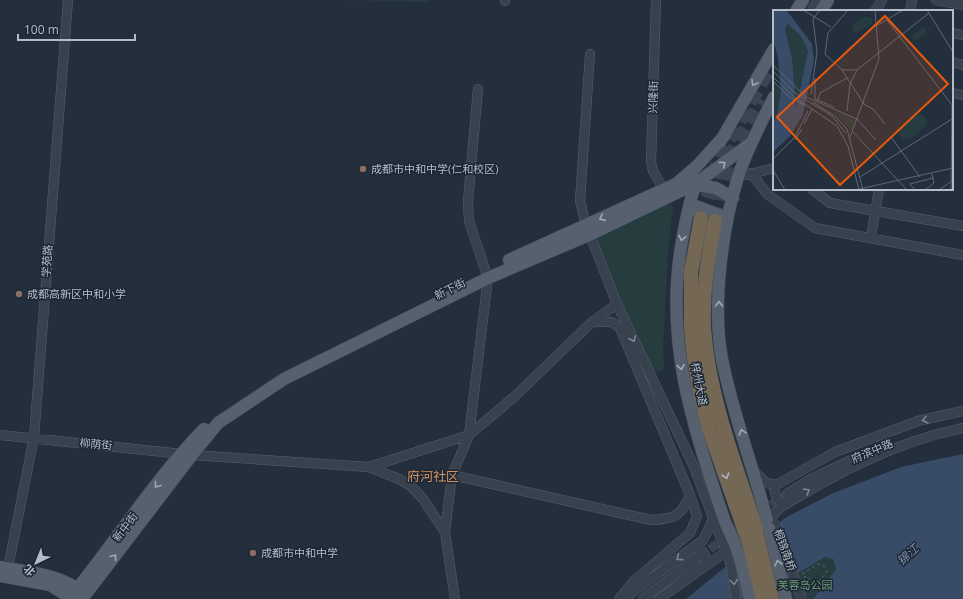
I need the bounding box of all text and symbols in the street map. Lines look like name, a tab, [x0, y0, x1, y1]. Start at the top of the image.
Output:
inset map	[773, 10, 953, 190]
scale bar	[18, 16, 135, 42]
text: 100 m	[24, 21, 59, 38]
one-way arrow	[752, 79, 759, 86]
street label: 兴隆街	[644, 80, 661, 114]
place label: 成都市中和中学(仁和校区)	[371, 161, 499, 176]
one-way arrow	[719, 161, 726, 168]
marker: 成都市中和中学(仁和校区)	[358, 164, 368, 174]
one-way arrow	[598, 213, 606, 221]
one-way arrow	[679, 234, 687, 241]
street label: 学苑路	[38, 244, 55, 278]
street label: 新下街	[432, 274, 468, 303]
place label: 成都高新区中和小学	[27, 286, 126, 301]
marker: 成都高新区中和小学	[14, 289, 24, 299]
one-way arrow	[715, 301, 723, 307]
one-way arrow	[629, 336, 637, 343]
street label: 梓州大道	[688, 361, 711, 407]
one-way arrow	[676, 364, 685, 370]
one-way arrow	[922, 415, 928, 423]
one-way arrow	[738, 428, 747, 435]
street label: 柳荫街	[79, 434, 113, 453]
street label: 府滨中路	[849, 435, 895, 466]
district label: 府河社区	[407, 467, 459, 485]
one-way arrow	[721, 472, 729, 479]
one-way arrow	[155, 480, 162, 487]
one-way arrow	[803, 488, 810, 496]
street label: 新中街	[109, 509, 141, 544]
street label: 桐锦南桥	[771, 527, 800, 573]
water label: 锦江	[893, 539, 924, 569]
north arrow	[16, 543, 56, 583]
place label: 成都市中和中学	[261, 545, 338, 560]
marker: 成都市中和中学	[248, 548, 258, 558]
one-way arrow	[676, 553, 683, 561]
one-way arrow	[110, 555, 117, 562]
one-way arrow	[774, 560, 782, 567]
text: 北	[20, 561, 38, 580]
park label: 芙蓉岛公园	[778, 577, 833, 592]
one-way arrow	[729, 579, 738, 585]

